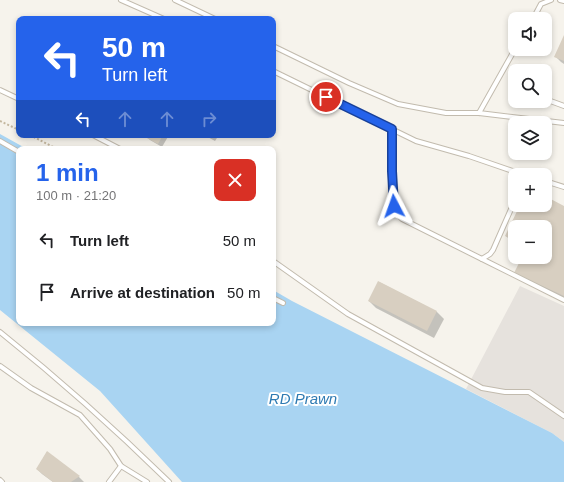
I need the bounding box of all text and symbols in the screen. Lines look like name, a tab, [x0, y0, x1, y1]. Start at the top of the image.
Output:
map controls	[508, 12, 552, 264]
button: sound	[508, 12, 552, 56]
icon: left	[36, 32, 88, 84]
text: 50 m	[102, 32, 166, 63]
button: search	[508, 64, 552, 108]
text: Turn left	[102, 65, 167, 85]
pin	[309, 80, 343, 114]
icon: arrive	[315, 86, 337, 108]
icon: left	[72, 108, 94, 130]
icon: ahead	[114, 108, 136, 130]
icon: ahead	[156, 108, 178, 130]
icon: right	[198, 108, 220, 130]
button: layers	[508, 116, 552, 160]
text: 1 min	[36, 159, 99, 186]
button: close	[214, 159, 256, 201]
button: +	[508, 168, 552, 212]
position arrow	[373, 185, 415, 227]
text: 100 m · 21:20	[36, 188, 116, 203]
button: −	[508, 220, 552, 264]
icon: left	[36, 229, 58, 251]
text: Turn left	[70, 232, 129, 249]
text: 50 m	[223, 232, 256, 249]
icon: arrive	[36, 281, 58, 303]
text: Arrive at destination	[70, 284, 215, 301]
text: 50 m	[227, 284, 260, 301]
water label: RD Prawn	[269, 390, 337, 407]

